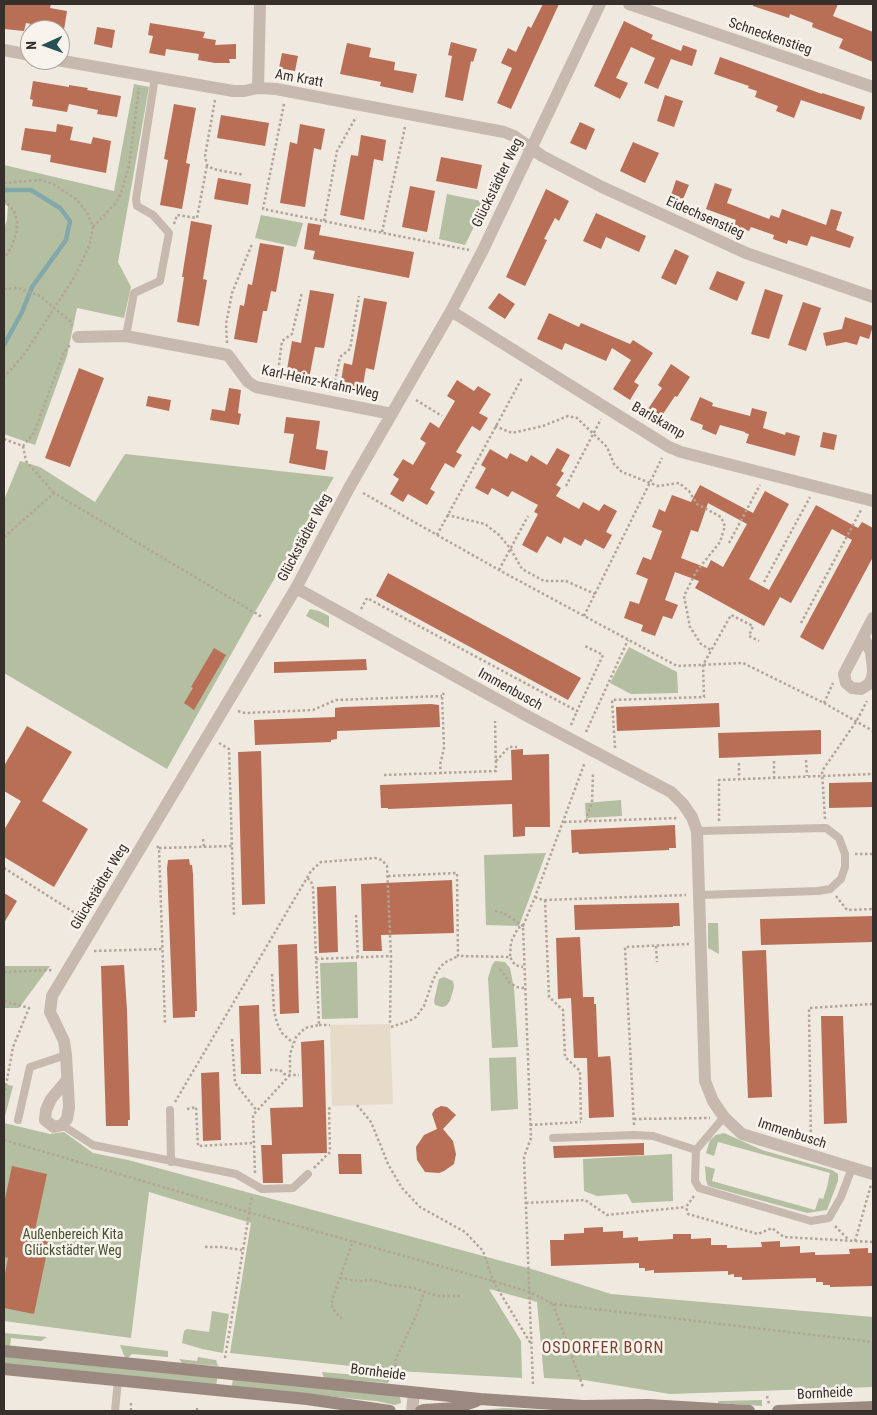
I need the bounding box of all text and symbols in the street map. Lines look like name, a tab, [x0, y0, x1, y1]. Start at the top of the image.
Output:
street label: Schneckenstieg	[726, 15, 814, 59]
north arrow	[20, 20, 70, 70]
text: N	[23, 41, 39, 50]
street label: Am Kratt	[274, 67, 324, 91]
street label: Glückstädter Weg	[469, 136, 527, 230]
street label: Eidechsenstieg	[663, 193, 747, 243]
street label: Karl-Heinz-Krahn-Weg	[260, 362, 380, 404]
street label: Barlskamp	[628, 399, 688, 443]
street label: Glückstädter Weg	[275, 491, 335, 585]
street label: Immenbusch	[475, 665, 545, 715]
street label: Glückstädter Weg	[68, 841, 132, 933]
street label: Immenbusch	[756, 1115, 828, 1153]
park label: Außenbereich Kita Glückstädter Weg	[23, 1227, 123, 1260]
district label: OSDORFER BORN	[540, 1339, 666, 1359]
street label: Bornheide	[349, 1361, 407, 1385]
street label: Bornheide	[797, 1384, 853, 1404]

